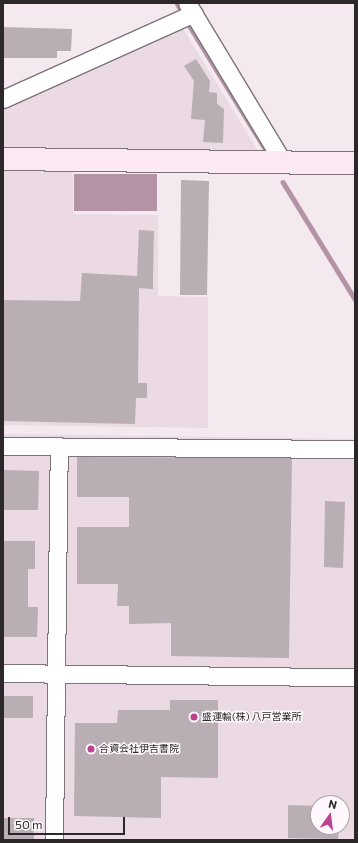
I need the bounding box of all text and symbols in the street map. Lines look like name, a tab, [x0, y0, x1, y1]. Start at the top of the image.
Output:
place label: 盛運輸(株) 八戸営業所	[202, 711, 302, 723]
marker: 盛運輸(株) 八戸営業所	[189, 712, 199, 722]
place label: 合資会社伊吉書院	[99, 743, 179, 755]
marker: 合資会社伊吉書院	[86, 744, 96, 754]
north arrow	[310, 795, 350, 835]
text: N	[327, 797, 338, 811]
scale bar	[10, 809, 127, 835]
text: 50 m	[15, 817, 43, 831]

